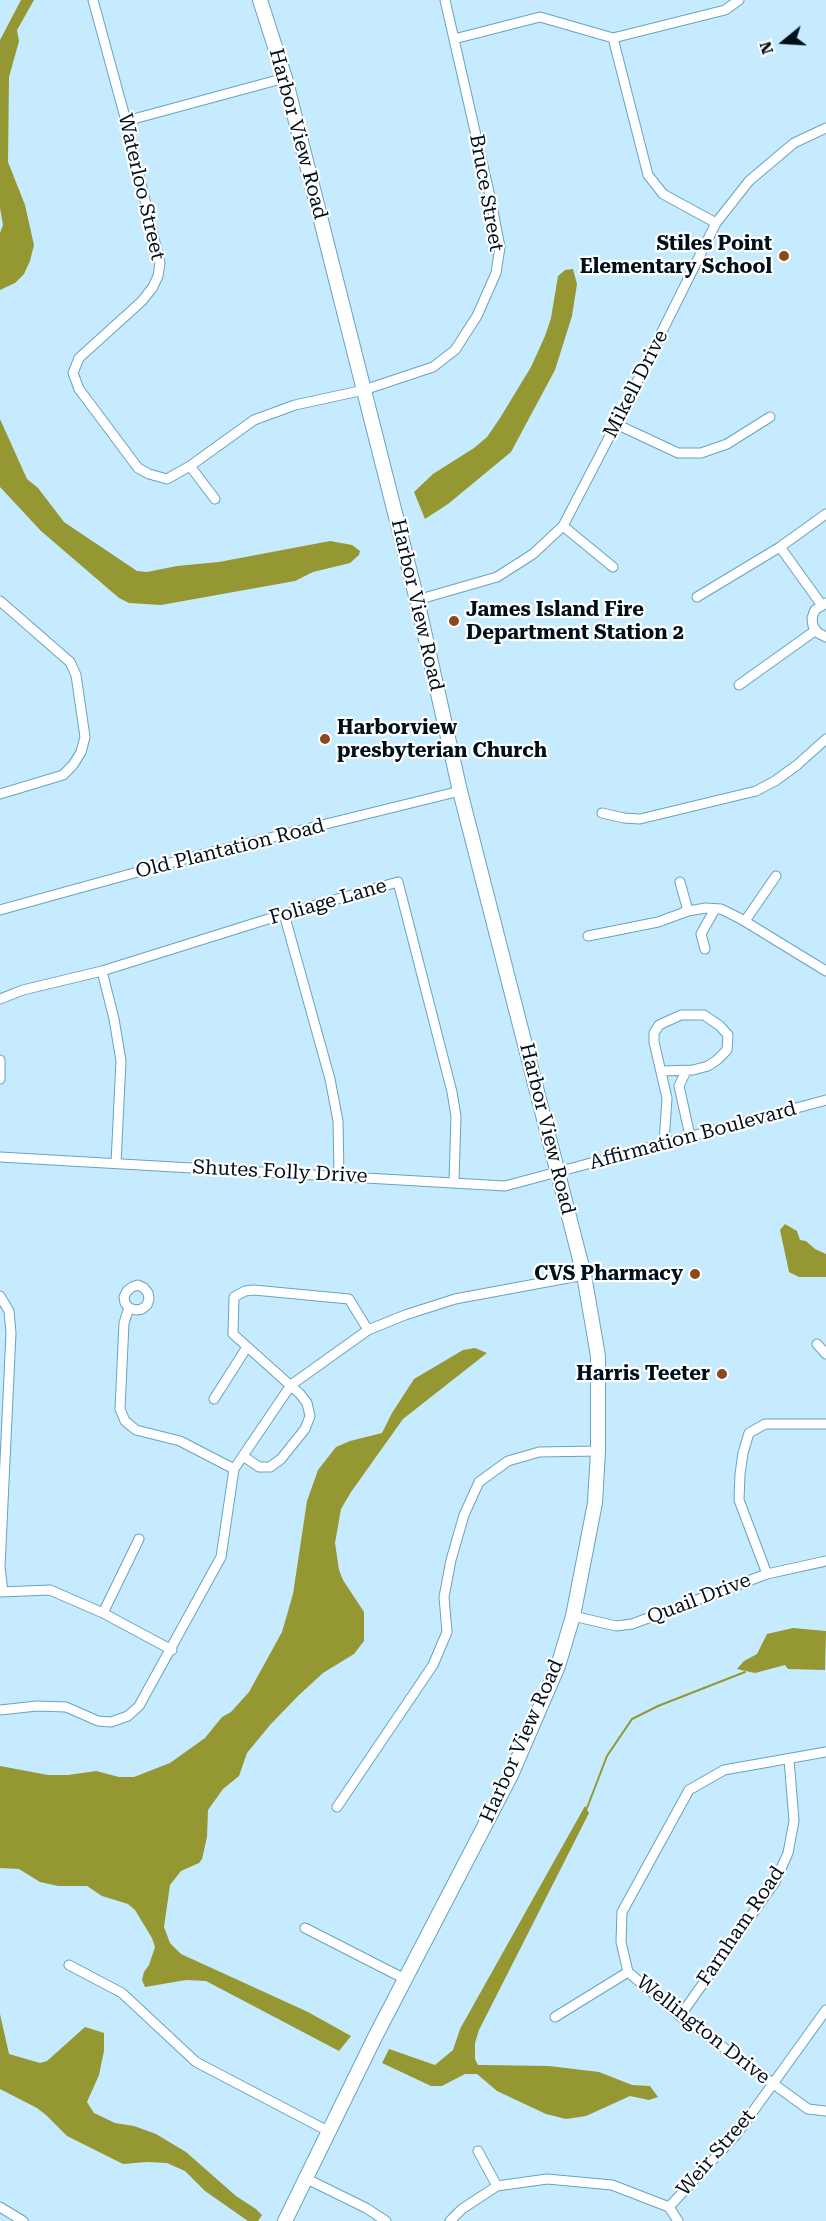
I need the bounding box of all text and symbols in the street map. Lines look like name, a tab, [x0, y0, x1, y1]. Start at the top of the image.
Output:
north arrow	[754, 12, 814, 72]
text: N	[755, 39, 777, 57]
street label: Harbor View Road	[264, 46, 332, 222]
street label: Waterloo Street	[112, 111, 170, 263]
street label: Bruce Street	[464, 132, 508, 254]
place label: Stiles Point Elementary School	[580, 232, 772, 279]
marker: Stiles Point Elementary School	[777, 249, 791, 263]
street label: Mikell Drive	[599, 326, 673, 442]
street label: Harbor View Road	[386, 517, 448, 693]
place label: James Island Fire Department Station 2	[466, 598, 684, 645]
marker: James Island Fire Department Station 2	[447, 614, 461, 628]
place label: Harborview presbyterian Church	[337, 716, 547, 763]
marker: Harborview presbyterian Church	[318, 732, 332, 746]
street label: Old Plantation Road	[133, 814, 327, 884]
street label: Foliage Lane	[267, 874, 389, 930]
street label: Harbor View Road	[514, 1041, 580, 1217]
street label: Affirmation Boulevard	[587, 1097, 799, 1175]
street label: Shutes Folly Drive	[192, 1155, 368, 1189]
place label: CVS Pharmacy	[534, 1262, 683, 1286]
marker: CVS Pharmacy	[688, 1267, 702, 1281]
place label: Harris Teeter	[576, 1362, 710, 1386]
marker: Harris Teeter	[715, 1367, 729, 1381]
street label: Quail Drive	[644, 1568, 754, 1630]
street label: Harbor View Road	[475, 1656, 569, 1826]
street label: Farnham Road	[692, 1862, 790, 1990]
street label: Wellington Drive	[631, 1970, 775, 2090]
street label: Weir Street	[672, 2105, 760, 2201]

